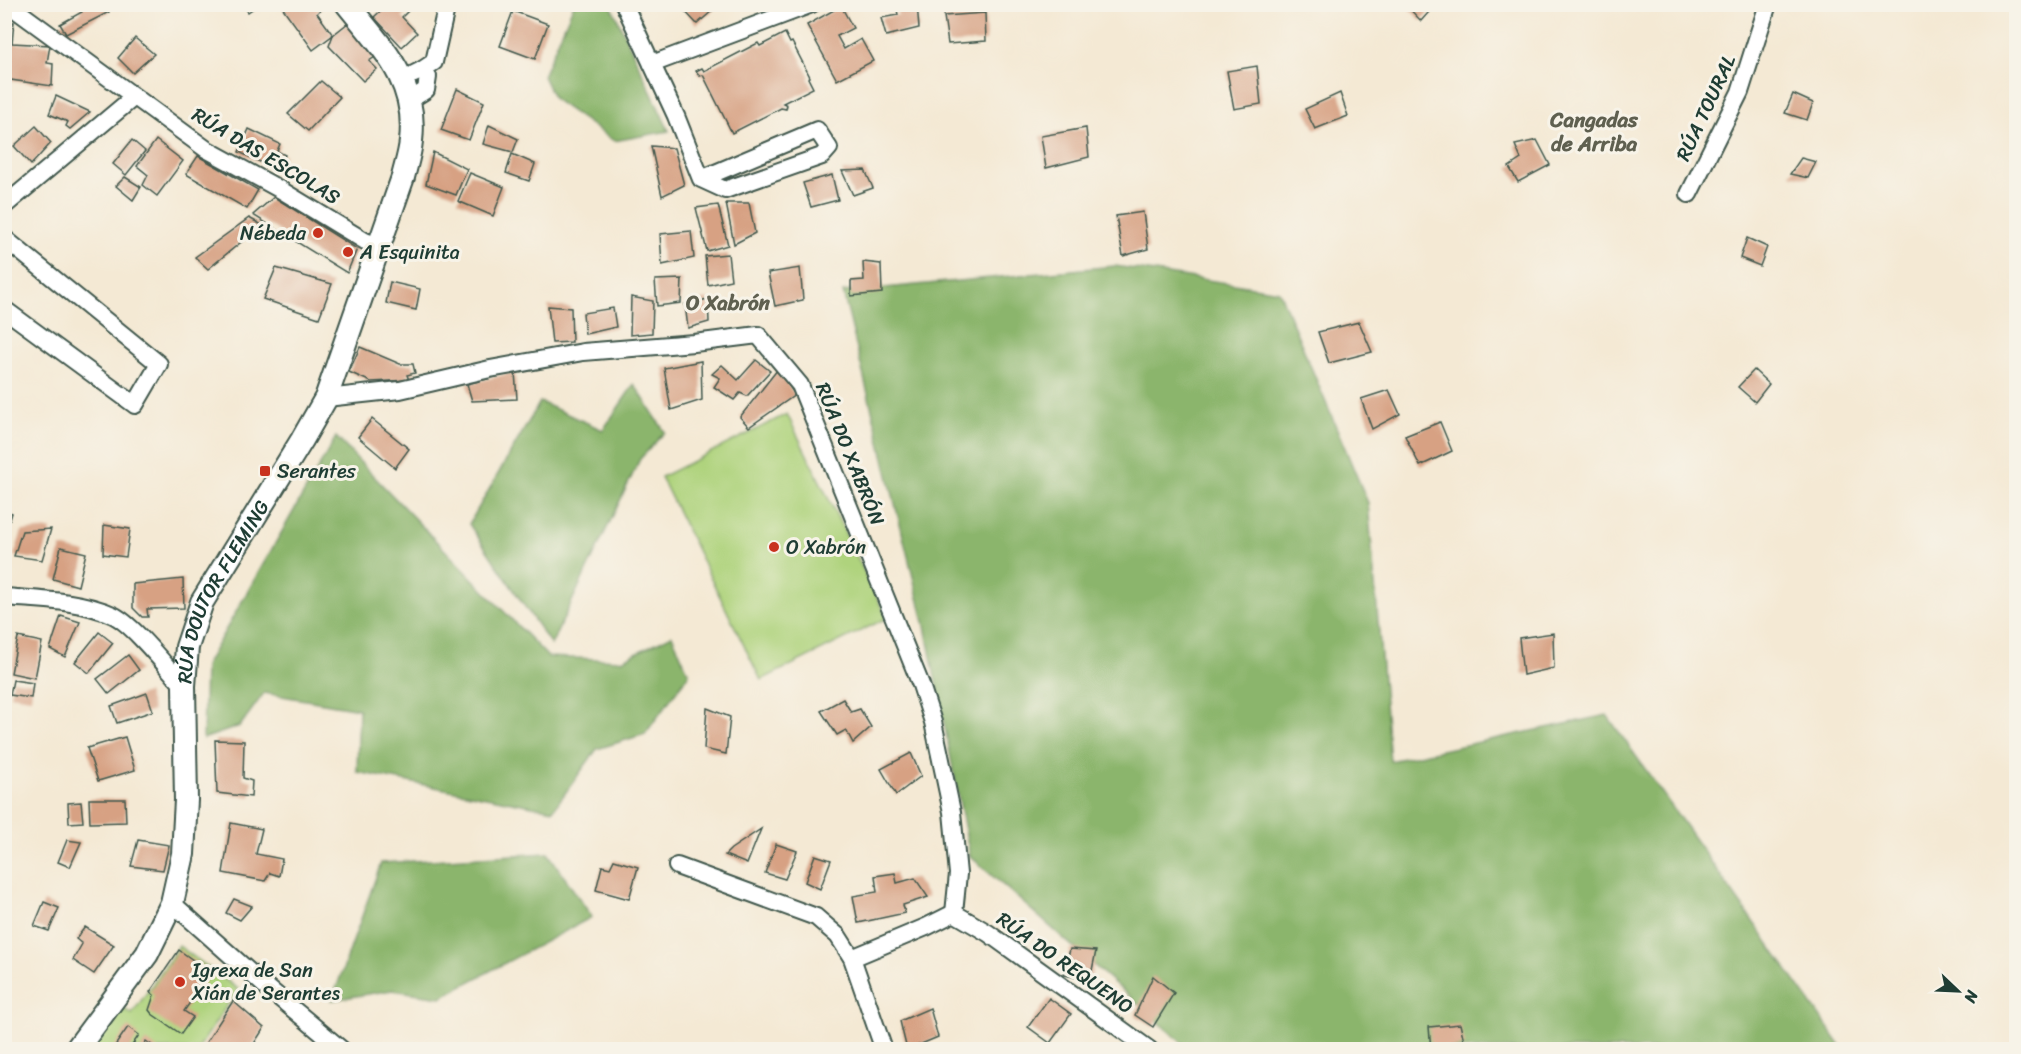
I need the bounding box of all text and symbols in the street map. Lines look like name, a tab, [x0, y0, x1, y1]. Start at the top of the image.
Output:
street label: RÚA TOURAL	[1666, 48, 1746, 167]
street label: RÚA DAS ESCOLAS	[185, 98, 348, 215]
district label: Cangadas de Arriba	[1549, 101, 1639, 163]
place label: Nébeda	[240, 216, 307, 251]
marker: Nébeda	[311, 226, 325, 240]
place label: A Esquinita	[359, 235, 460, 270]
marker: A Esquinita	[341, 245, 355, 259]
district label: O Xabrón	[686, 284, 771, 322]
street label: RÚA DO XABRÓN	[805, 377, 895, 531]
place label: Serantes	[277, 454, 357, 489]
marker: Serantes	[258, 464, 272, 478]
street label: RÚA DOUTOR FLEMING	[167, 493, 279, 685]
place label: O Xabrón	[786, 530, 866, 565]
marker: O Xabrón	[767, 540, 781, 554]
street label: RÚA DO REQUENO	[989, 902, 1141, 1024]
place label: Igrexa de San Xián de Serantes	[191, 953, 341, 1011]
north arrow	[1928, 961, 1988, 1021]
marker: Igrexa de San Xián de Serantes	[173, 975, 187, 989]
text: N	[1955, 985, 1987, 1008]

